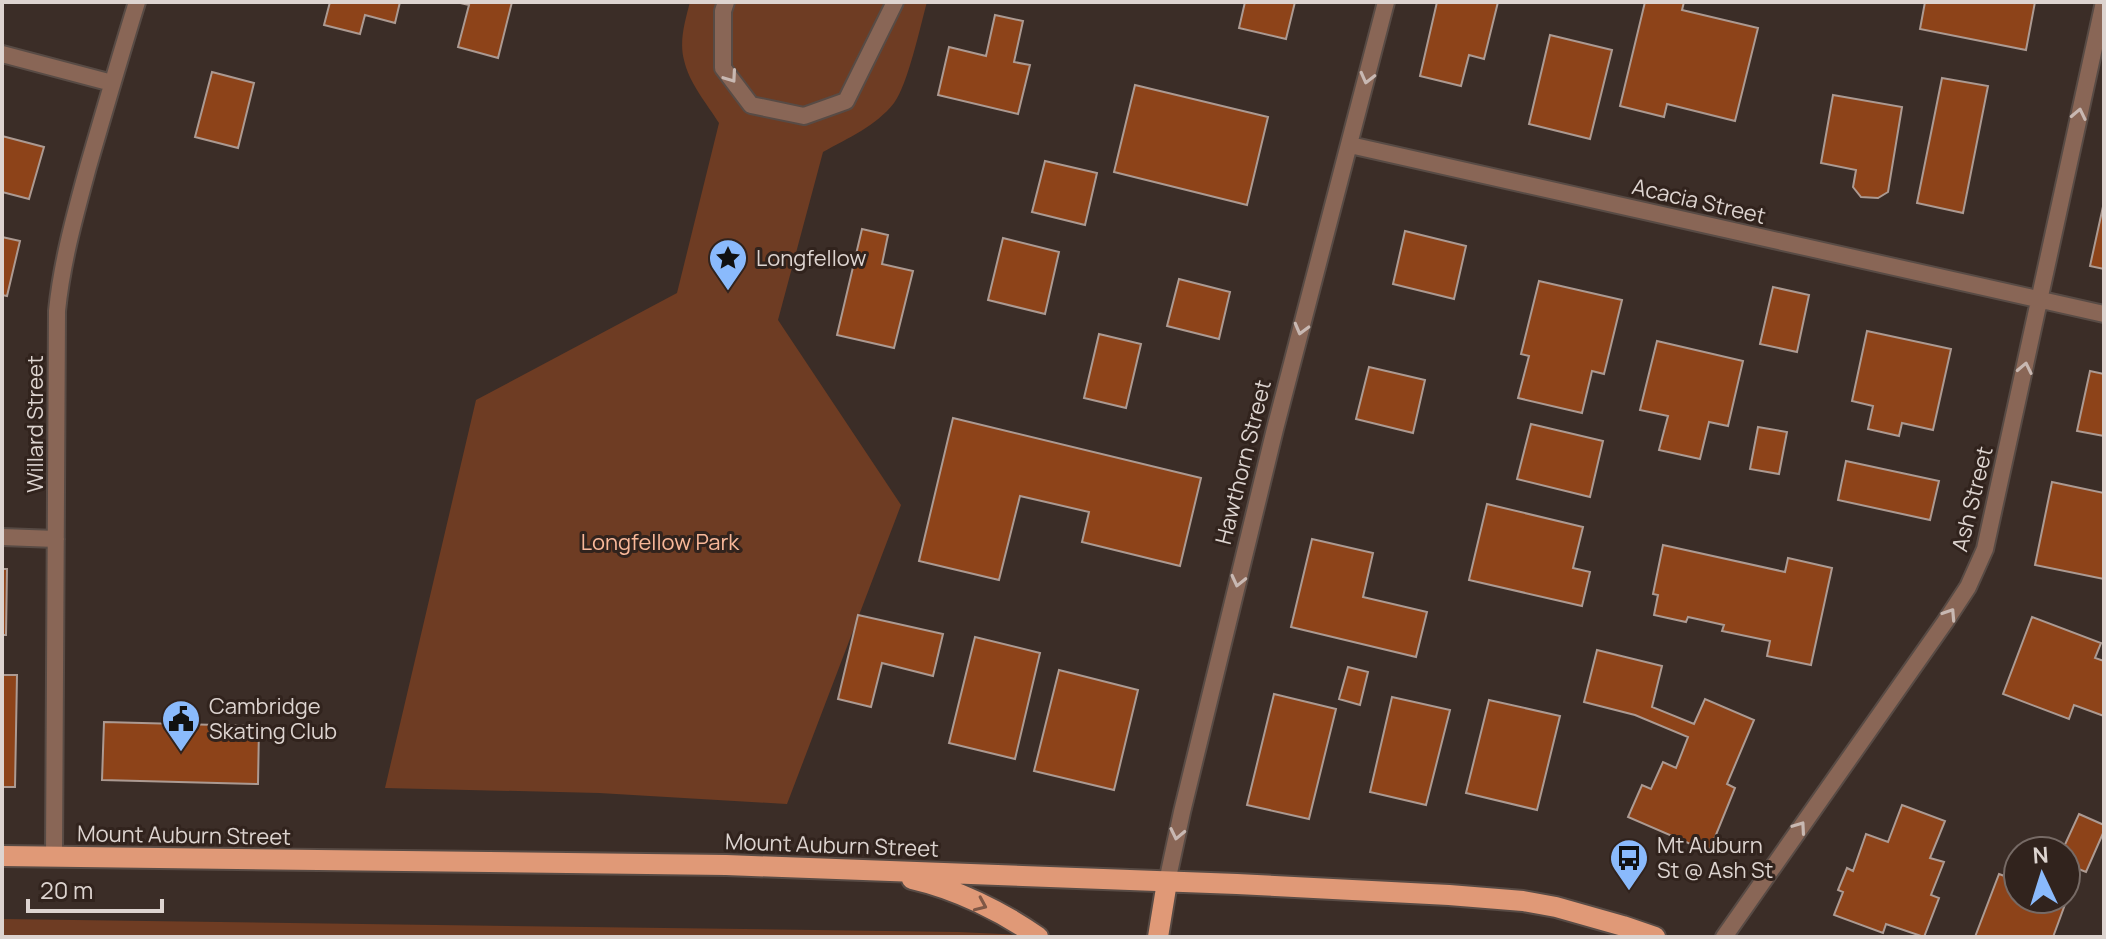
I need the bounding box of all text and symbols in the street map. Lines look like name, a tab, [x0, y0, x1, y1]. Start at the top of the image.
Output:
one-way arrow	[721, 68, 736, 83]
one-way arrow	[1359, 70, 1376, 84]
one-way arrow	[2070, 107, 2087, 120]
street label: Acacia Street	[1629, 171, 1769, 231]
place icon: Longfellow	[707, 237, 749, 292]
place label: Longfellow	[756, 243, 866, 273]
one-way arrow	[1294, 322, 1311, 336]
street label: Willard Street	[20, 355, 50, 493]
one-way arrow	[2016, 362, 2033, 375]
street label: Hawthorn Street	[1208, 376, 1278, 547]
street label: Ash Street	[1944, 443, 2000, 555]
park label: Longfellow Park	[581, 527, 740, 557]
one-way arrow	[1231, 574, 1248, 588]
one-way arrow	[1940, 609, 1955, 623]
place label: Cambridge Skating Club	[209, 691, 337, 746]
public building icon: Cambridge Skating Club	[160, 698, 202, 753]
street label: Mount Auburn Street	[77, 818, 291, 852]
one-way arrow	[1790, 821, 1805, 835]
street label: Mount Auburn Street	[725, 826, 940, 864]
one-way arrow	[1169, 827, 1186, 840]
place label: Mt Auburn St @ Ash St	[1657, 830, 1774, 885]
north arrow	[2002, 835, 2082, 915]
bus stop icon: Mt Auburn St @ Ash St	[1608, 837, 1650, 892]
text: N	[2032, 840, 2050, 871]
scale bar	[28, 863, 162, 913]
text: 20 m	[40, 873, 93, 906]
one-way arrow	[973, 895, 987, 911]

